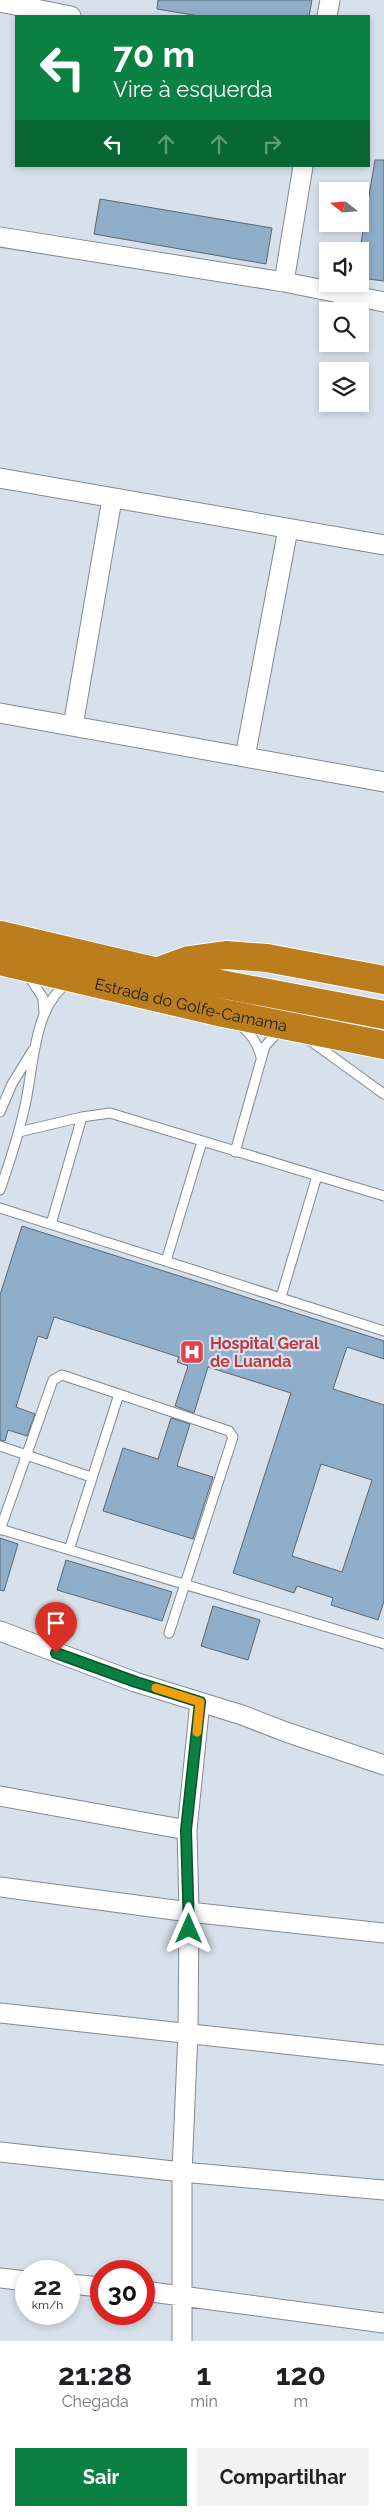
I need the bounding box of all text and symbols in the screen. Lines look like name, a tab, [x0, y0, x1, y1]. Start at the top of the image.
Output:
text: 70 m	[113, 34, 195, 75]
icon: left	[30, 35, 95, 100]
text: Vire à esquerda	[113, 76, 272, 102]
icon: left	[99, 130, 127, 158]
icon: ahead	[152, 130, 180, 158]
icon: ahead	[205, 130, 233, 158]
icon: right	[258, 130, 286, 158]
north arrow	[319, 182, 369, 232]
map controls	[319, 182, 369, 412]
button: sound	[319, 242, 369, 292]
button: search	[319, 302, 369, 352]
button: layers	[319, 362, 369, 412]
street label: Estrada do Golfe-Camama	[93, 974, 289, 1036]
place label: Hospital Geral de Luanda	[210, 1334, 320, 1371]
hospital icon: Hospital Geral de Luanda	[179, 1339, 205, 1365]
pin	[35, 1602, 77, 1653]
icon: arrive	[42, 1609, 70, 1637]
position arrow	[162, 1902, 214, 1954]
speed limit sign: 30	[90, 2260, 155, 2325]
text: 22	[33, 2271, 62, 2301]
text: km/h	[32, 2298, 63, 2312]
text: 21:28	[58, 2357, 132, 2392]
text: 1	[197, 2357, 211, 2392]
text: 120	[276, 2357, 326, 2392]
text: Chegada	[62, 2392, 129, 2411]
text: min	[190, 2392, 218, 2411]
text: m	[294, 2392, 308, 2411]
button: Sair	[15, 2448, 187, 2506]
button: Compartilhar	[197, 2448, 369, 2506]

